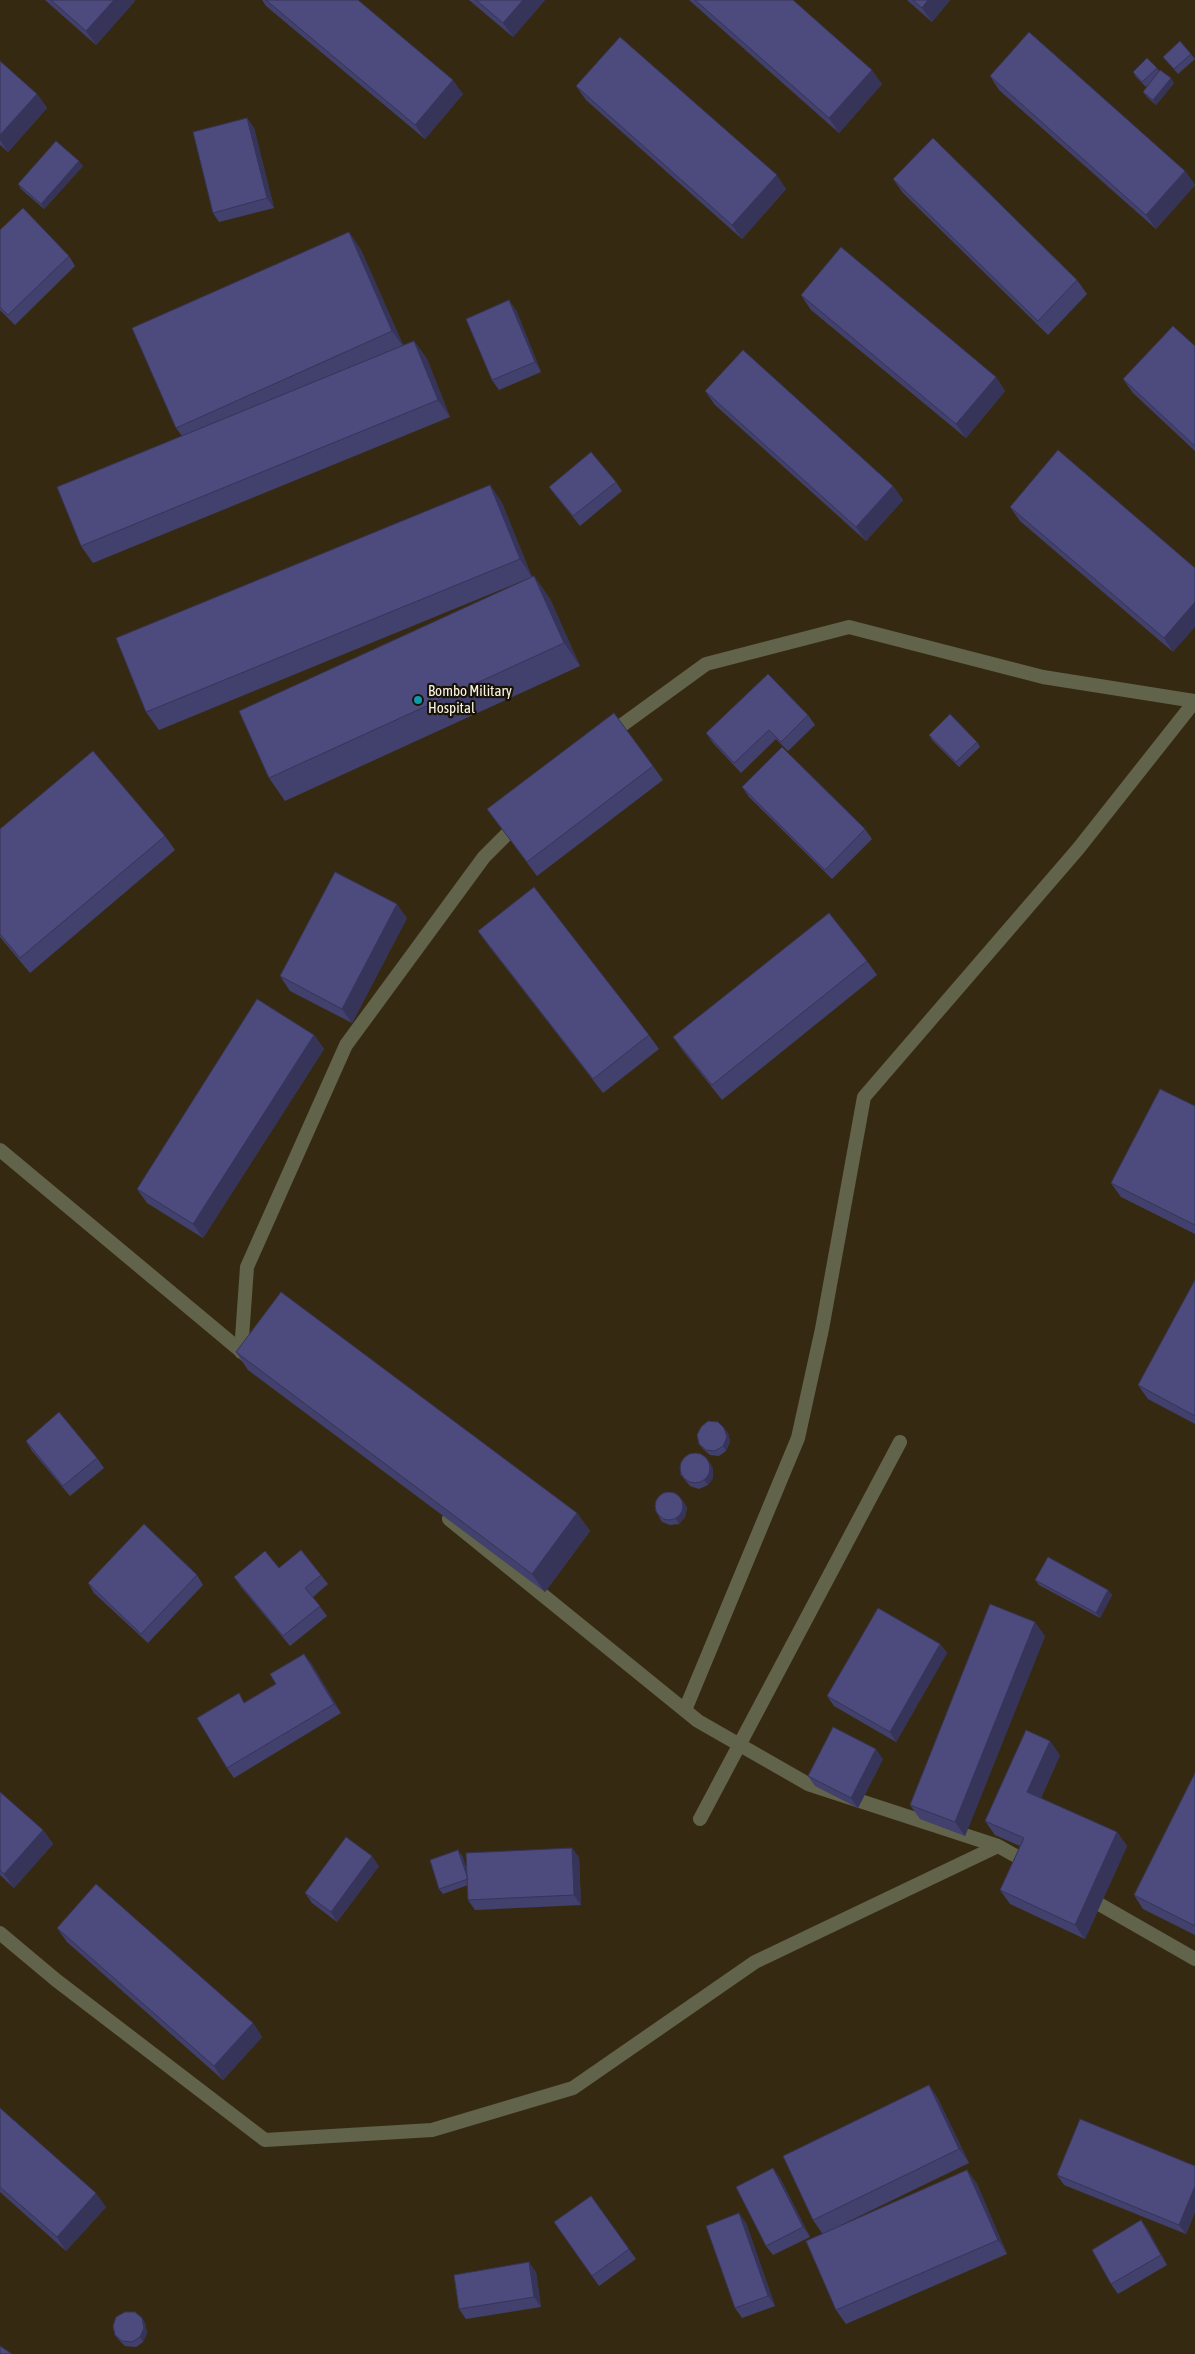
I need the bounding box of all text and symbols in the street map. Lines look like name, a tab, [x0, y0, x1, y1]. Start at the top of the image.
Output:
place label: Bombo Military Hospital	[428, 682, 512, 717]
marker: Bombo Military Hospital	[412, 694, 424, 706]

